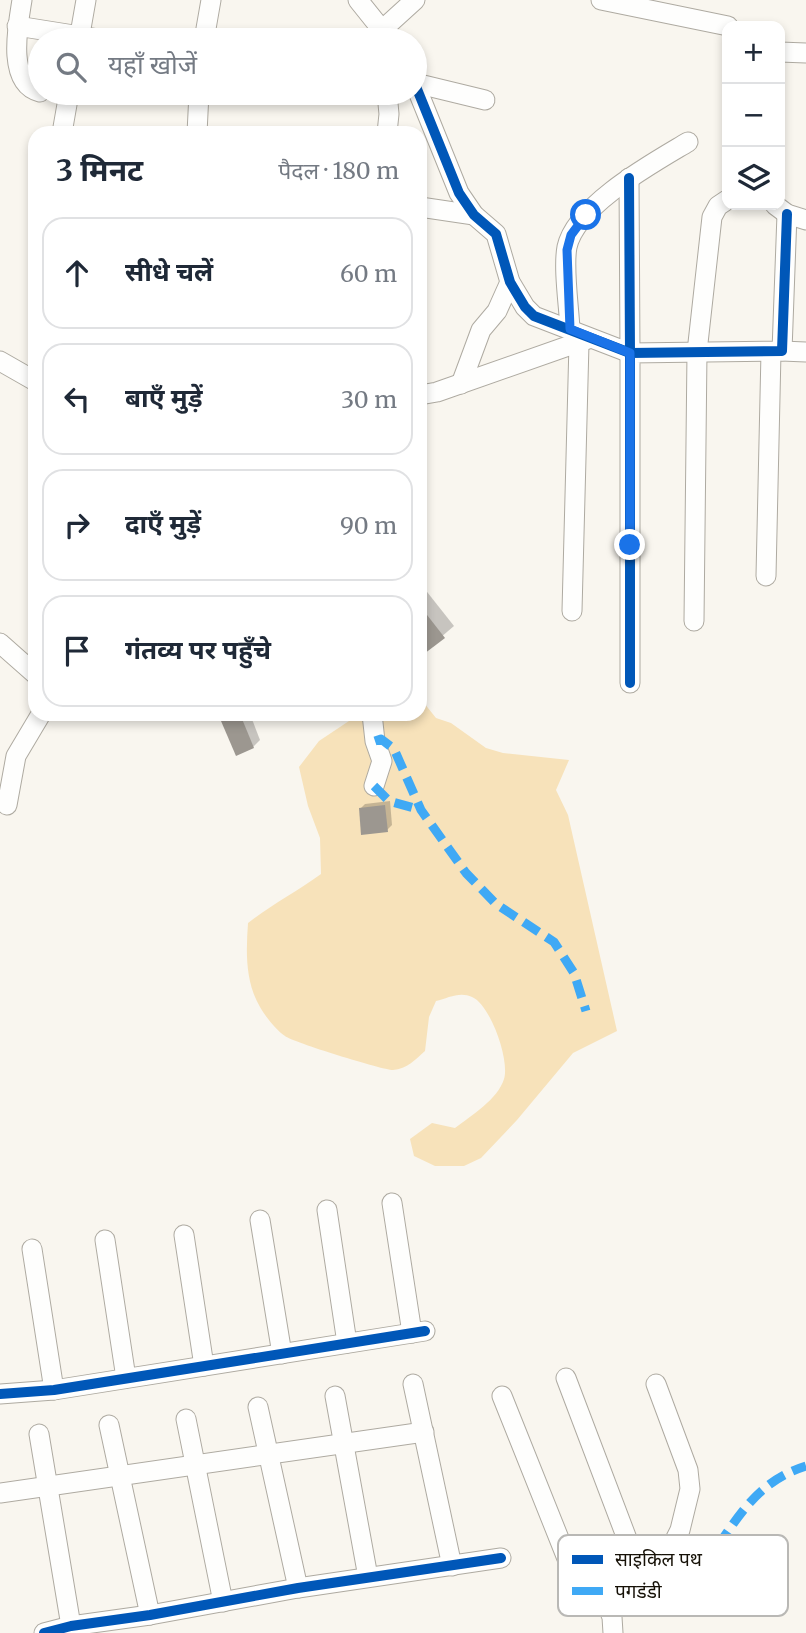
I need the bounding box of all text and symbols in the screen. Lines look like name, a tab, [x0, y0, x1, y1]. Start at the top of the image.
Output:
map controls	[722, 21, 785, 210]
button: +	[722, 21, 785, 84]
search box	[28, 28, 427, 105]
icon: search	[52, 48, 90, 86]
text: यहाँ खोजें	[108, 48, 197, 81]
button: −	[722, 84, 785, 147]
button: layers	[722, 147, 785, 210]
text: 3 मिनट	[56, 151, 143, 189]
text: पैदल · 180 m	[278, 156, 399, 185]
route start	[570, 199, 601, 230]
icon: ahead	[58, 254, 96, 292]
text: सीधे चलें	[125, 255, 213, 288]
text: 60 m	[340, 259, 397, 288]
icon: left	[58, 380, 96, 418]
text: बाएँ मुड़ें	[125, 381, 202, 414]
text: 30 m	[341, 385, 397, 414]
icon: right	[58, 506, 96, 544]
text: दाएँ मुड़ें	[125, 507, 201, 540]
text: 90 m	[340, 511, 397, 540]
route end	[614, 529, 645, 560]
icon: arrive	[58, 632, 96, 670]
text: गंतव्य पर पहुँचे	[125, 633, 271, 666]
legend	[558, 1535, 788, 1616]
text: साइकिल पथ	[615, 1547, 703, 1571]
text: पगडंडी	[615, 1579, 663, 1603]

